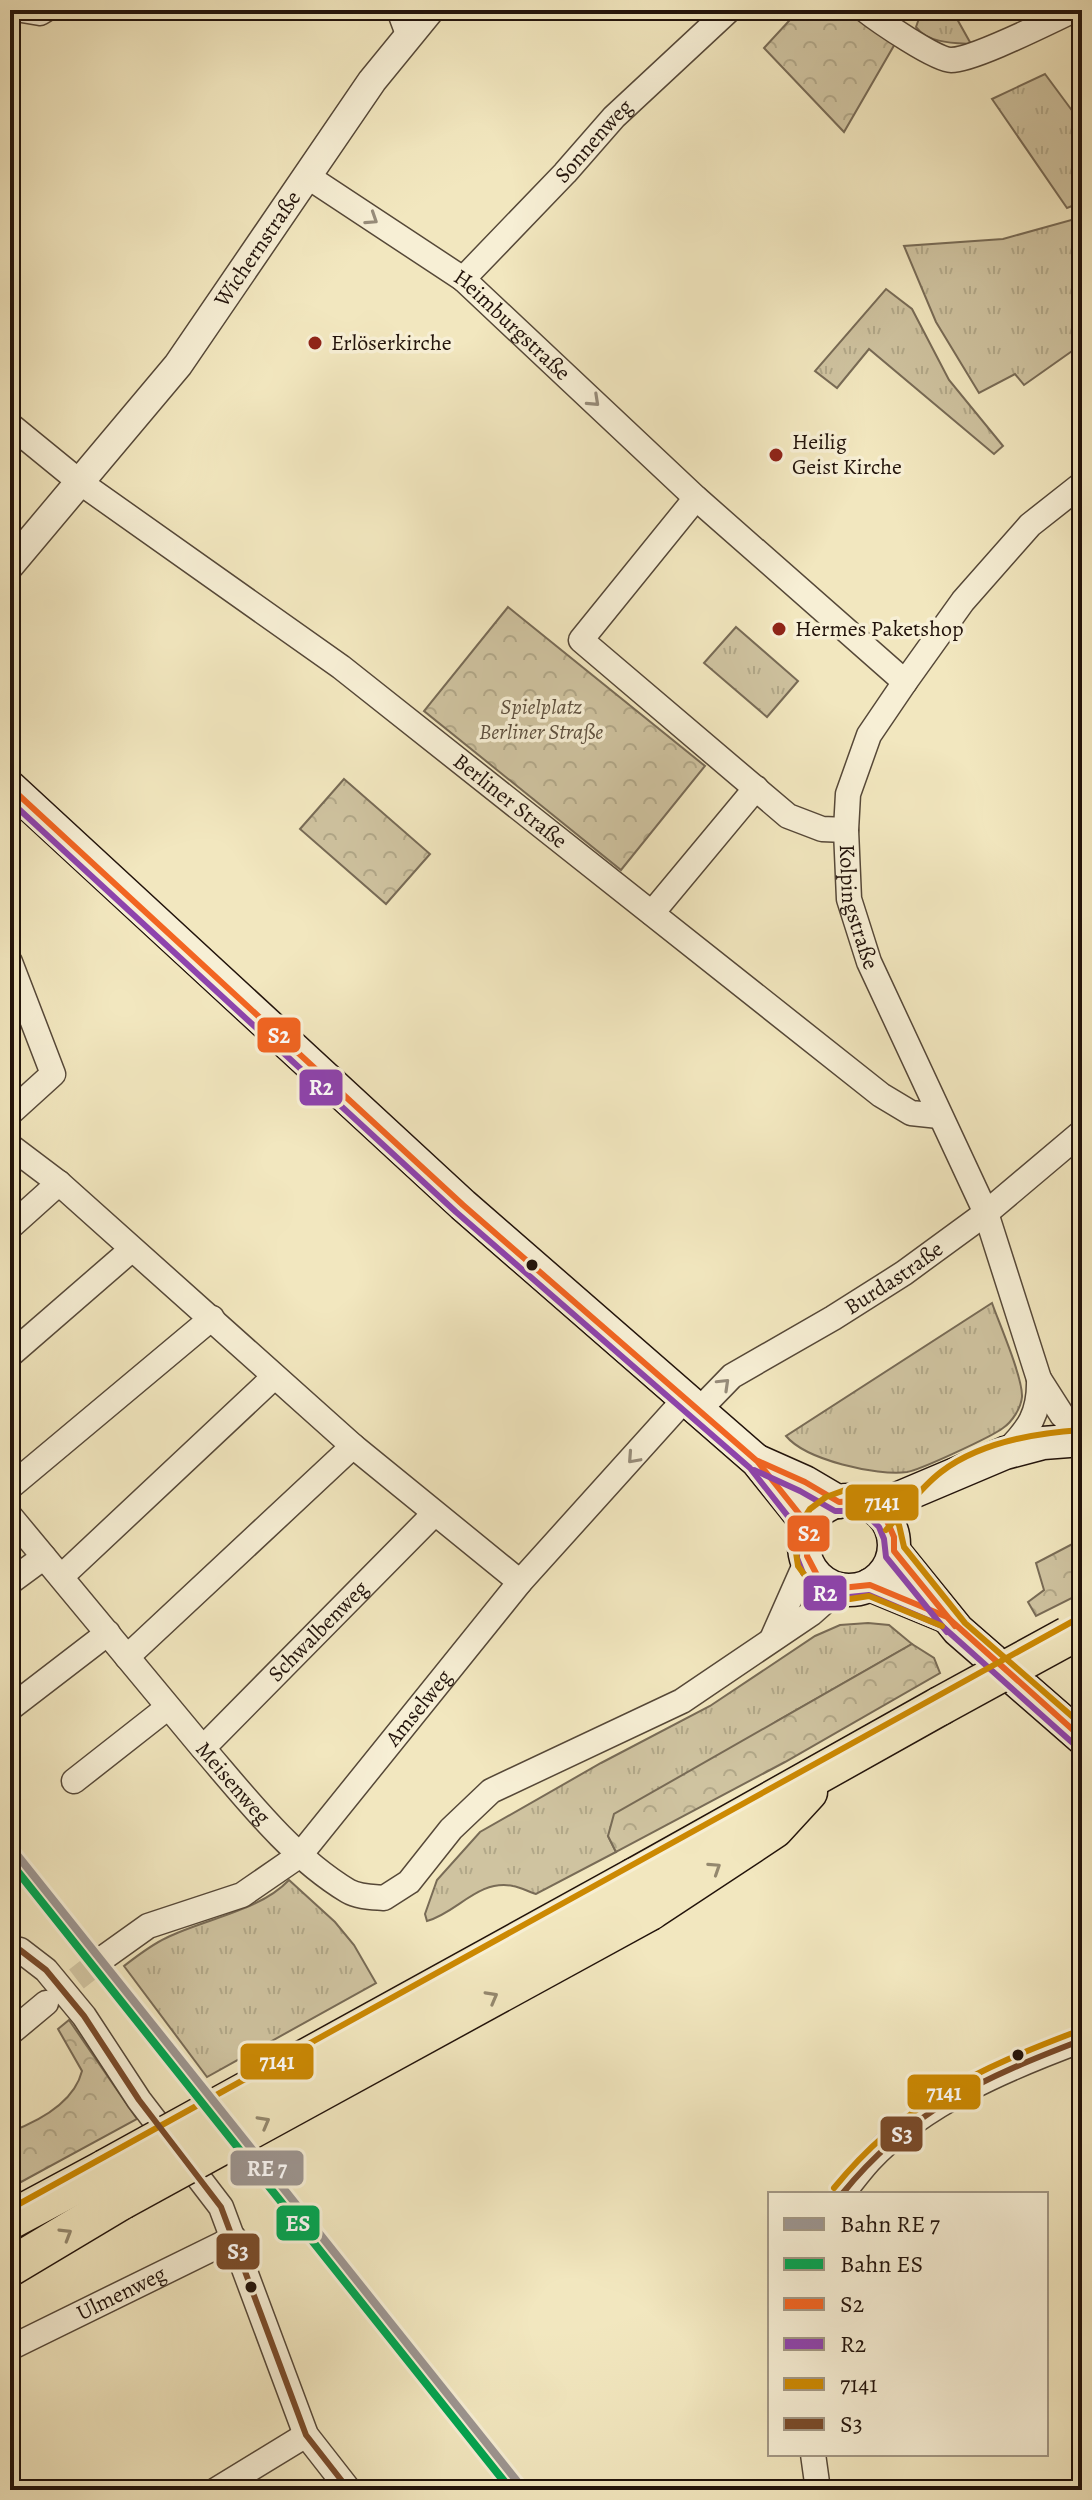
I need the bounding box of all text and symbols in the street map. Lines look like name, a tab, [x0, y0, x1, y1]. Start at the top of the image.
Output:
street label: Sonnenweg	[548, 92, 639, 190]
street label: Wichernstraße	[206, 185, 308, 314]
one-way arrow	[363, 209, 378, 224]
street label: Heimburgstraße	[448, 262, 577, 387]
place label: Erlöserkirche	[331, 328, 452, 358]
marker: Erlöserkirche	[306, 334, 324, 352]
one-way arrow	[584, 392, 599, 406]
place label: Heilig Geist Kirche	[792, 427, 902, 482]
marker: Heilig Geist Kirche	[767, 446, 785, 464]
place label: Hermes Paketshop	[795, 614, 964, 644]
marker: Hermes Paketshop	[770, 620, 788, 638]
park label: Spielplatz Berliner Straße	[479, 692, 603, 747]
street label: Berliner Straße	[447, 746, 573, 856]
street label: Kolpingstraße	[832, 843, 886, 975]
line badge: S2	[256, 1016, 302, 1054]
text: S2	[268, 1021, 291, 1051]
line badge: R2	[298, 1068, 344, 1107]
text: R2	[309, 1073, 334, 1103]
street label: Burdastraße	[839, 1234, 949, 1322]
unlabelled marker	[524, 1257, 540, 1273]
one-way arrow	[715, 1379, 729, 1394]
one-way arrow	[629, 1448, 643, 1463]
line badge: 7141	[844, 1483, 920, 1522]
text: 7141	[864, 1488, 900, 1518]
line badge: S2	[786, 1514, 831, 1553]
text: S2	[798, 1519, 821, 1549]
street label: Schwalbenweg	[261, 1574, 375, 1689]
line badge: R2	[802, 1574, 848, 1612]
text: R2	[813, 1579, 838, 1609]
street label: Amselweg	[378, 1663, 459, 1753]
street label: Meisenweg	[189, 1735, 277, 1831]
one-way arrow	[707, 1863, 721, 1878]
one-way arrow	[483, 1992, 498, 2007]
line badge: 7141	[239, 2042, 315, 2081]
text: 7141	[259, 2047, 295, 2077]
unlabelled marker	[1010, 2047, 1026, 2063]
line badge: 7141	[906, 2073, 982, 2111]
text: 7141	[926, 2078, 962, 2108]
line badge: S3	[879, 2115, 924, 2153]
one-way arrow	[255, 2117, 270, 2132]
text: S3	[891, 2120, 913, 2150]
line badge: RE 7	[229, 2149, 305, 2187]
text: RE 7	[247, 2154, 288, 2184]
legend	[768, 2192, 1048, 2456]
line badge: ES	[275, 2204, 321, 2242]
text: Bahn RE 7	[840, 2208, 941, 2240]
text: ES	[286, 2209, 310, 2239]
one-way arrow	[57, 2228, 72, 2244]
line badge: S3	[215, 2232, 261, 2271]
text: S3	[227, 2237, 249, 2267]
text: Bahn ES	[840, 2248, 923, 2280]
street label: Ulmenweg	[72, 2259, 171, 2328]
unlabelled marker	[243, 2279, 259, 2295]
text: S2	[840, 2288, 864, 2320]
text: R2	[840, 2328, 866, 2360]
text: 7141	[840, 2368, 877, 2400]
text: S3	[840, 2408, 863, 2440]

